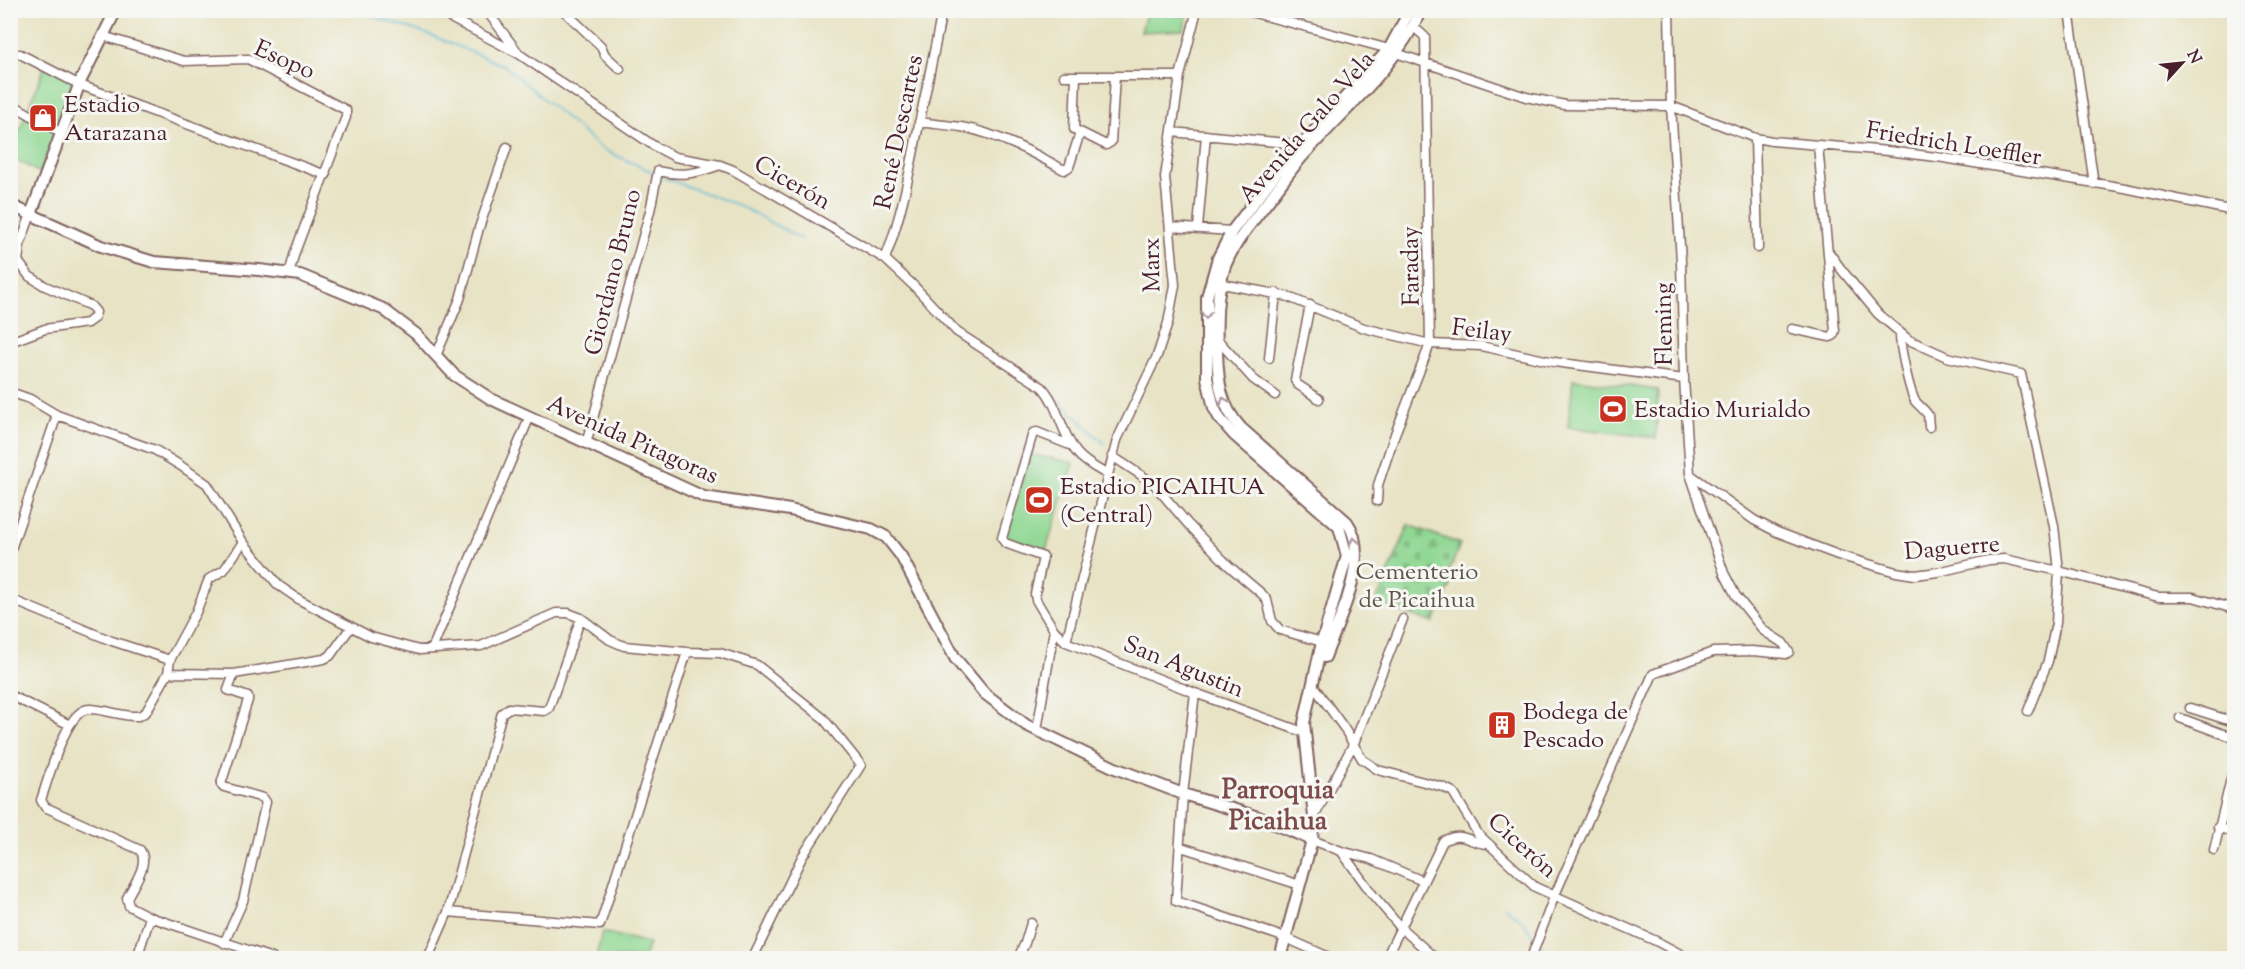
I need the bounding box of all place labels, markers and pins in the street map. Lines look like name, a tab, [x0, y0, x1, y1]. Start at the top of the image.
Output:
place label: Estadio Atarazana	[64, 89, 168, 151]
shop icon: Estadio Atarazana	[27, 102, 59, 134]
sports icon: Estadio Murialdo	[1597, 393, 1629, 425]
place label: Estadio Murialdo	[1634, 394, 1811, 428]
place label: Estadio PICAIHUA (Central)	[1060, 471, 1266, 533]
sports icon: Estadio PICAIHUA (Central)	[1023, 484, 1055, 516]
place label: Bodega de Pescado	[1523, 696, 1628, 758]
building icon: Bodega de Pescado	[1486, 709, 1518, 741]

